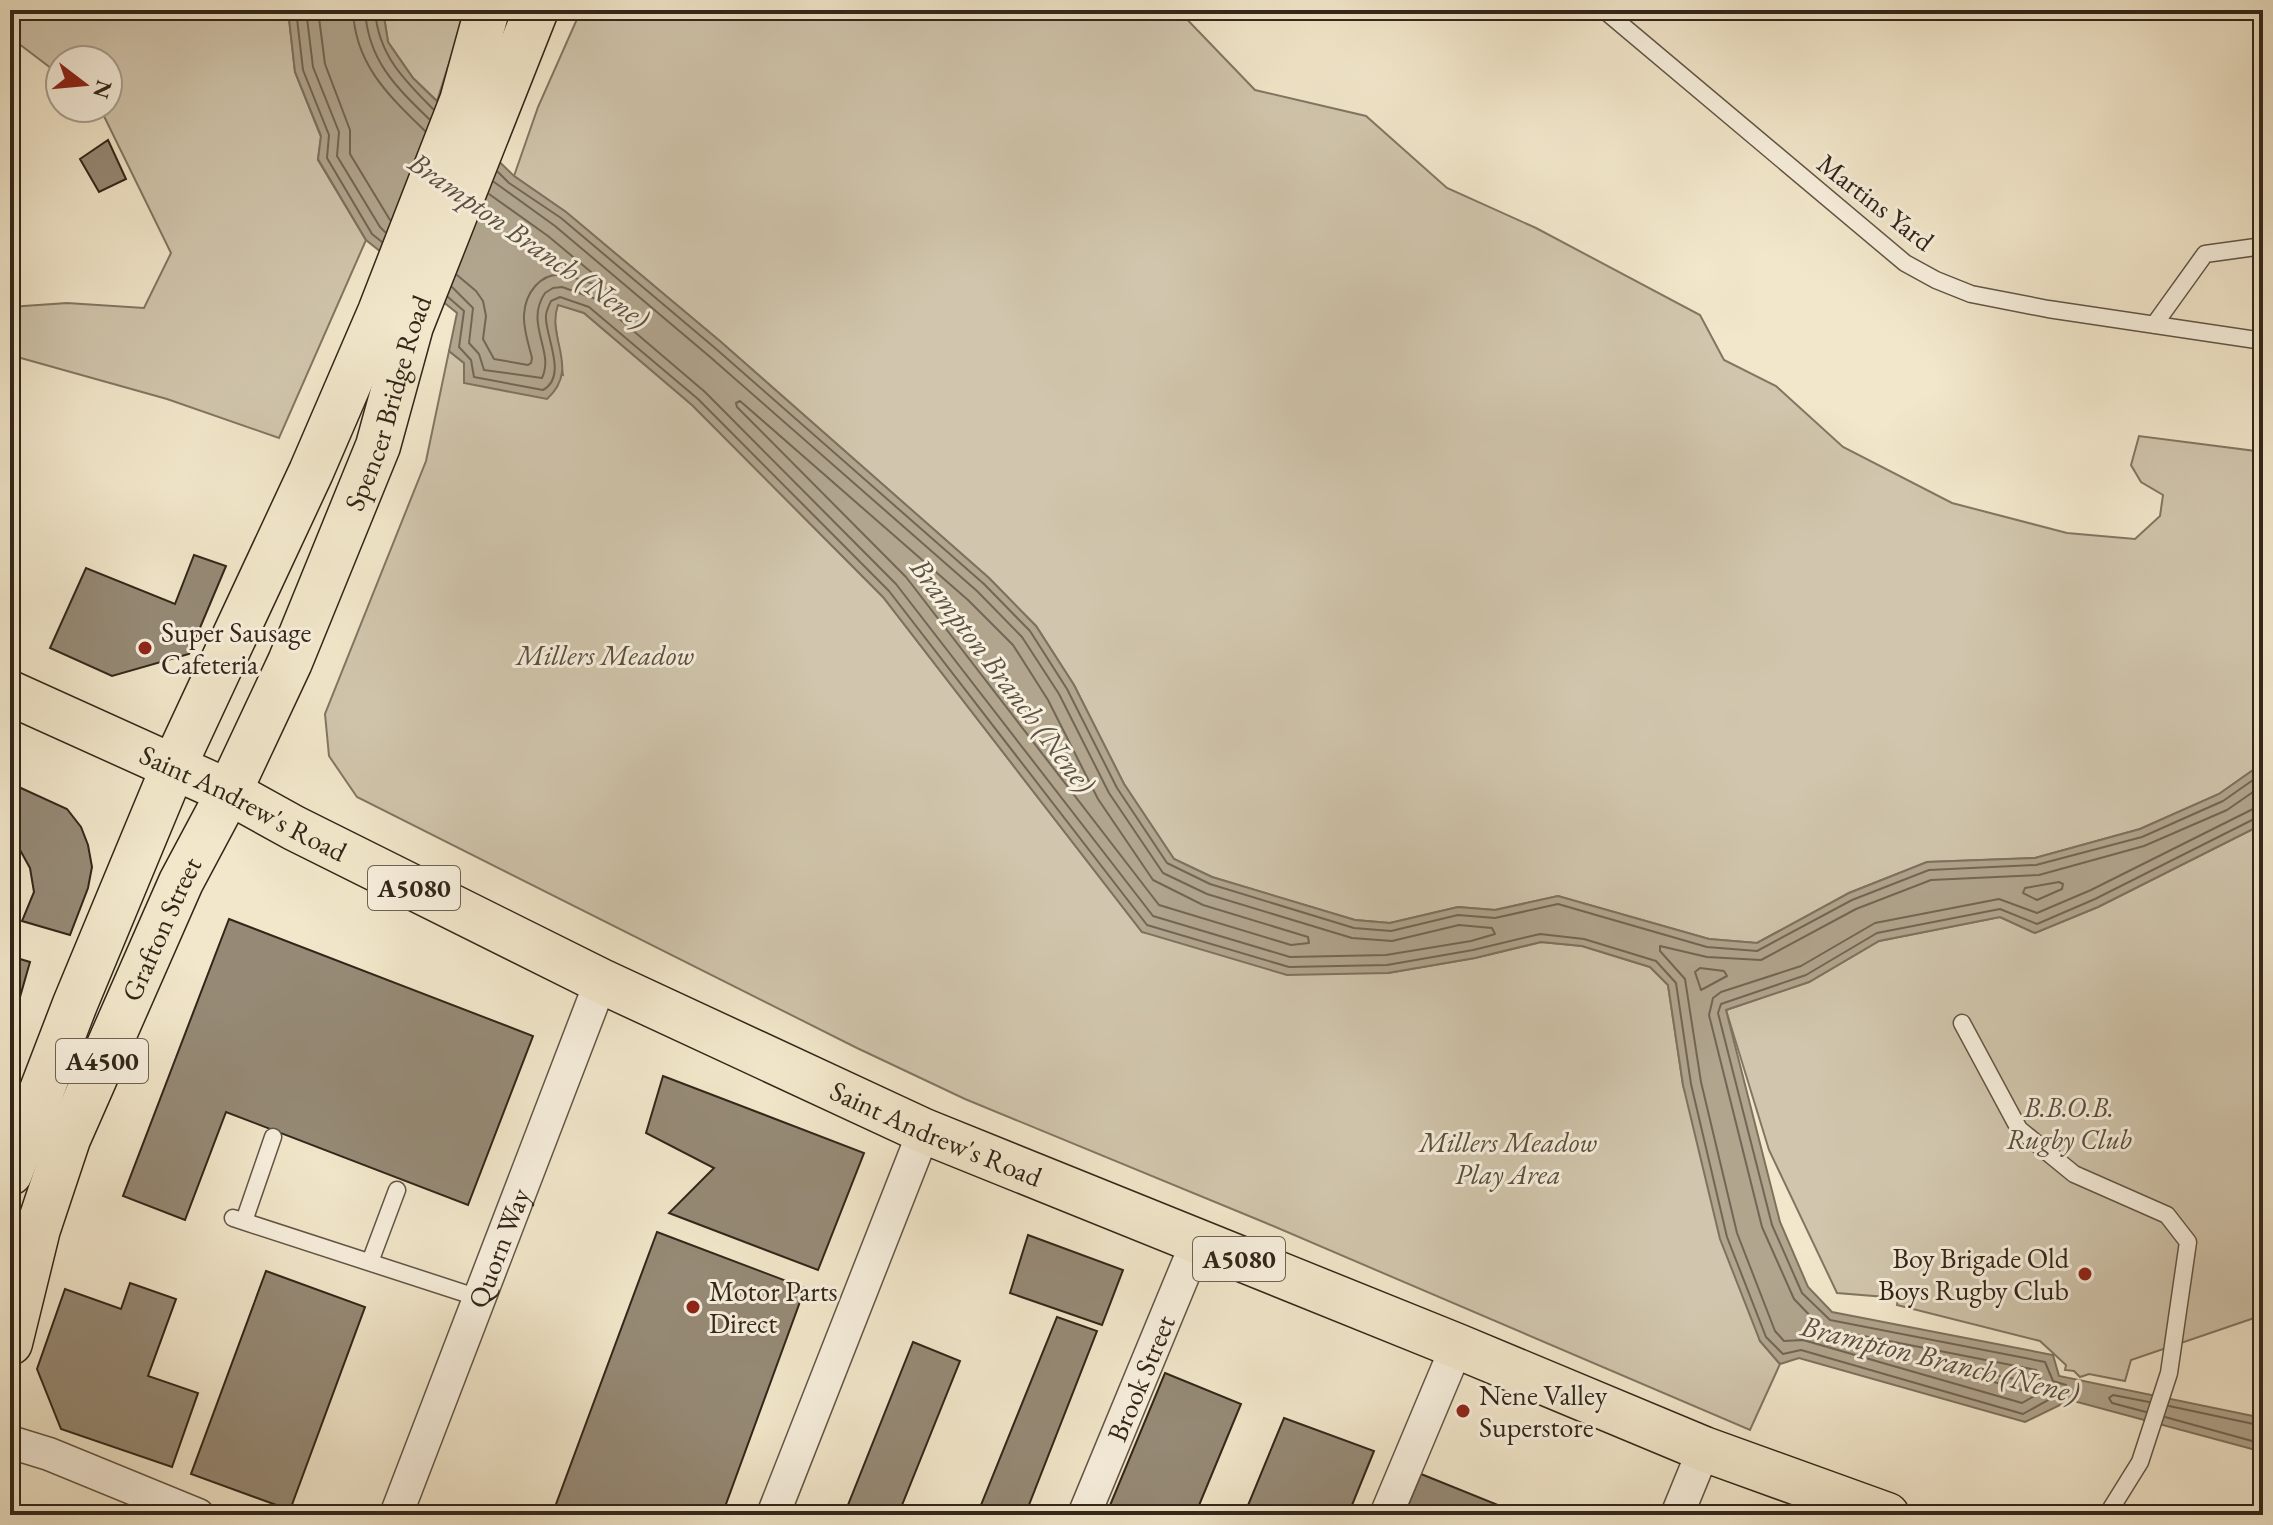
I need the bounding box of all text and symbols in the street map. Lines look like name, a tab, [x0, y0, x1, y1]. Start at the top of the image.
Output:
north arrow	[44, 44, 124, 124]
text: N	[86, 77, 119, 102]
water label: Brampton Branch (Nene)	[400, 142, 657, 338]
street label: Martins Yard	[1810, 145, 1942, 259]
street label: Spencer Bridge Road	[336, 289, 440, 516]
water label: Brampton Branch (Nene)	[901, 549, 1105, 801]
place label: Super Sausage Cafeteria	[161, 614, 312, 682]
park label: Millers Meadow	[514, 637, 695, 673]
marker: Super Sausage Cafeteria	[136, 639, 154, 657]
street label: Saint Andrew's Road	[134, 736, 354, 870]
street label: Grafton Street	[113, 850, 209, 1007]
road number: A5080	[368, 866, 460, 910]
road number: A4500	[56, 1039, 148, 1083]
street label: Saint Andrew's Road	[825, 1072, 1048, 1195]
park label: B.B.O.B. Rugby Club	[2006, 1089, 2132, 1157]
park label: Millers Meadow Play Area	[1417, 1124, 1598, 1192]
street label: Quorn Way	[459, 1182, 538, 1313]
road number: A5080	[1193, 1237, 1285, 1281]
place label: Boy Brigade Old Boys Rugby Club	[1878, 1240, 2070, 1308]
marker: Boy Brigade Old Boys Rugby Club	[2076, 1265, 2094, 1283]
place label: Motor Parts Direct	[709, 1273, 838, 1341]
marker: Motor Parts Direct	[684, 1298, 702, 1316]
water label: Brampton Branch (Nene)	[1796, 1305, 2084, 1413]
street label: Brook Street	[1098, 1310, 1183, 1447]
place label: Nene Valley Superstore	[1479, 1377, 1608, 1445]
marker: Nene Valley Superstore	[1454, 1402, 1472, 1420]

